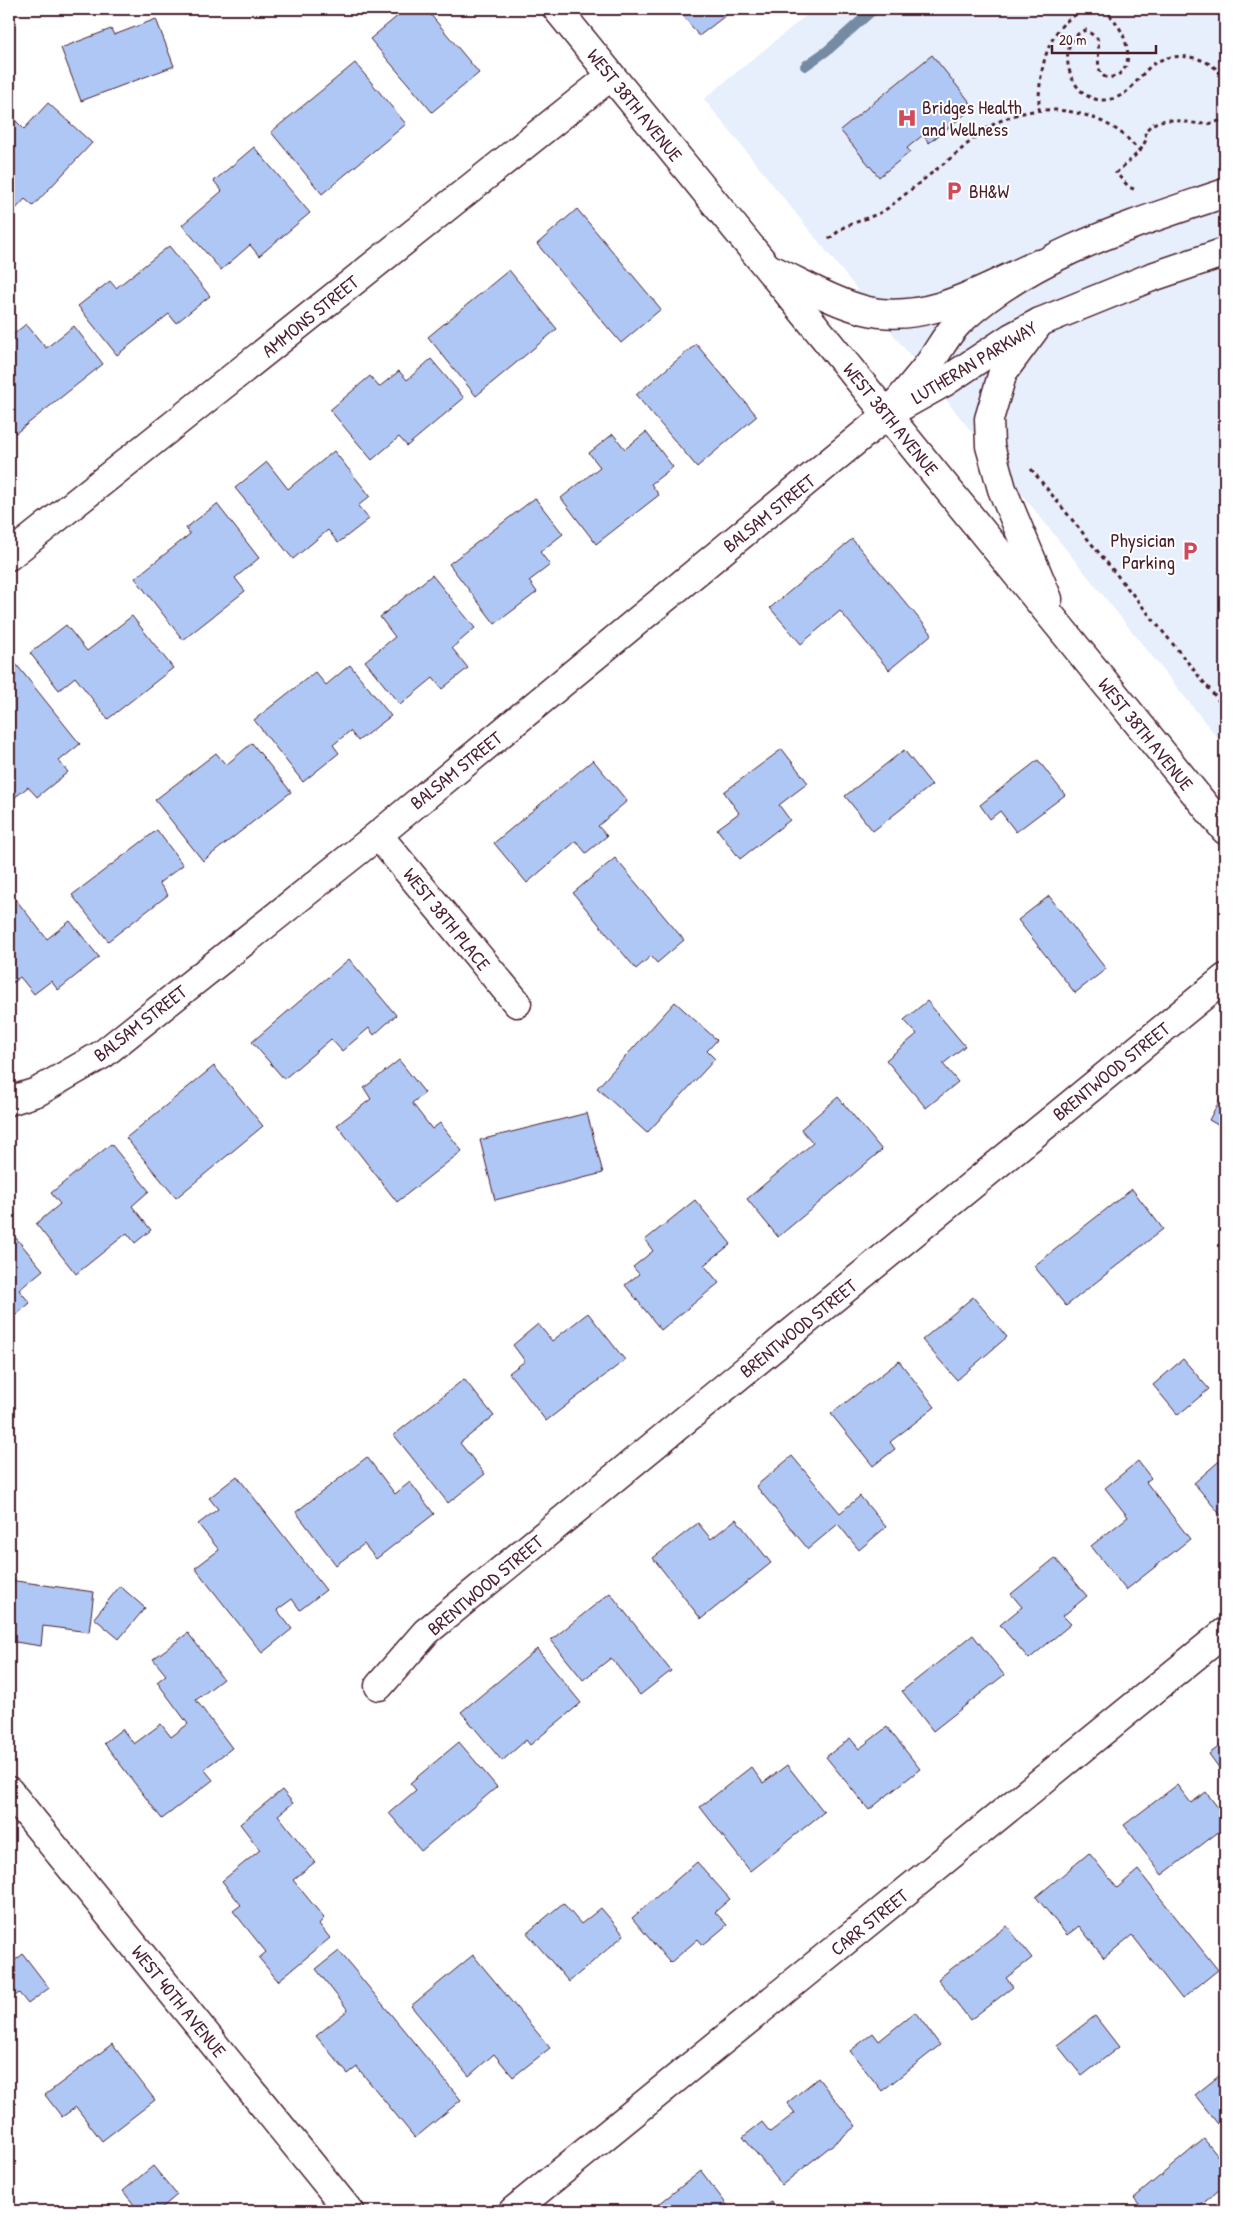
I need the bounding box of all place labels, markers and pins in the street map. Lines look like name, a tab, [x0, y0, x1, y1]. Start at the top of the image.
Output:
place label: Bridges Health and Wellness	[922, 94, 1022, 142]
hospital icon: Bridges Health and Wellness	[896, 107, 918, 129]
place label: BH&W	[969, 178, 1010, 204]
parking icon: BH&W	[943, 180, 965, 202]
place label: Physician Parking	[1111, 527, 1175, 575]
parking icon: Physician Parking	[1179, 540, 1201, 562]

